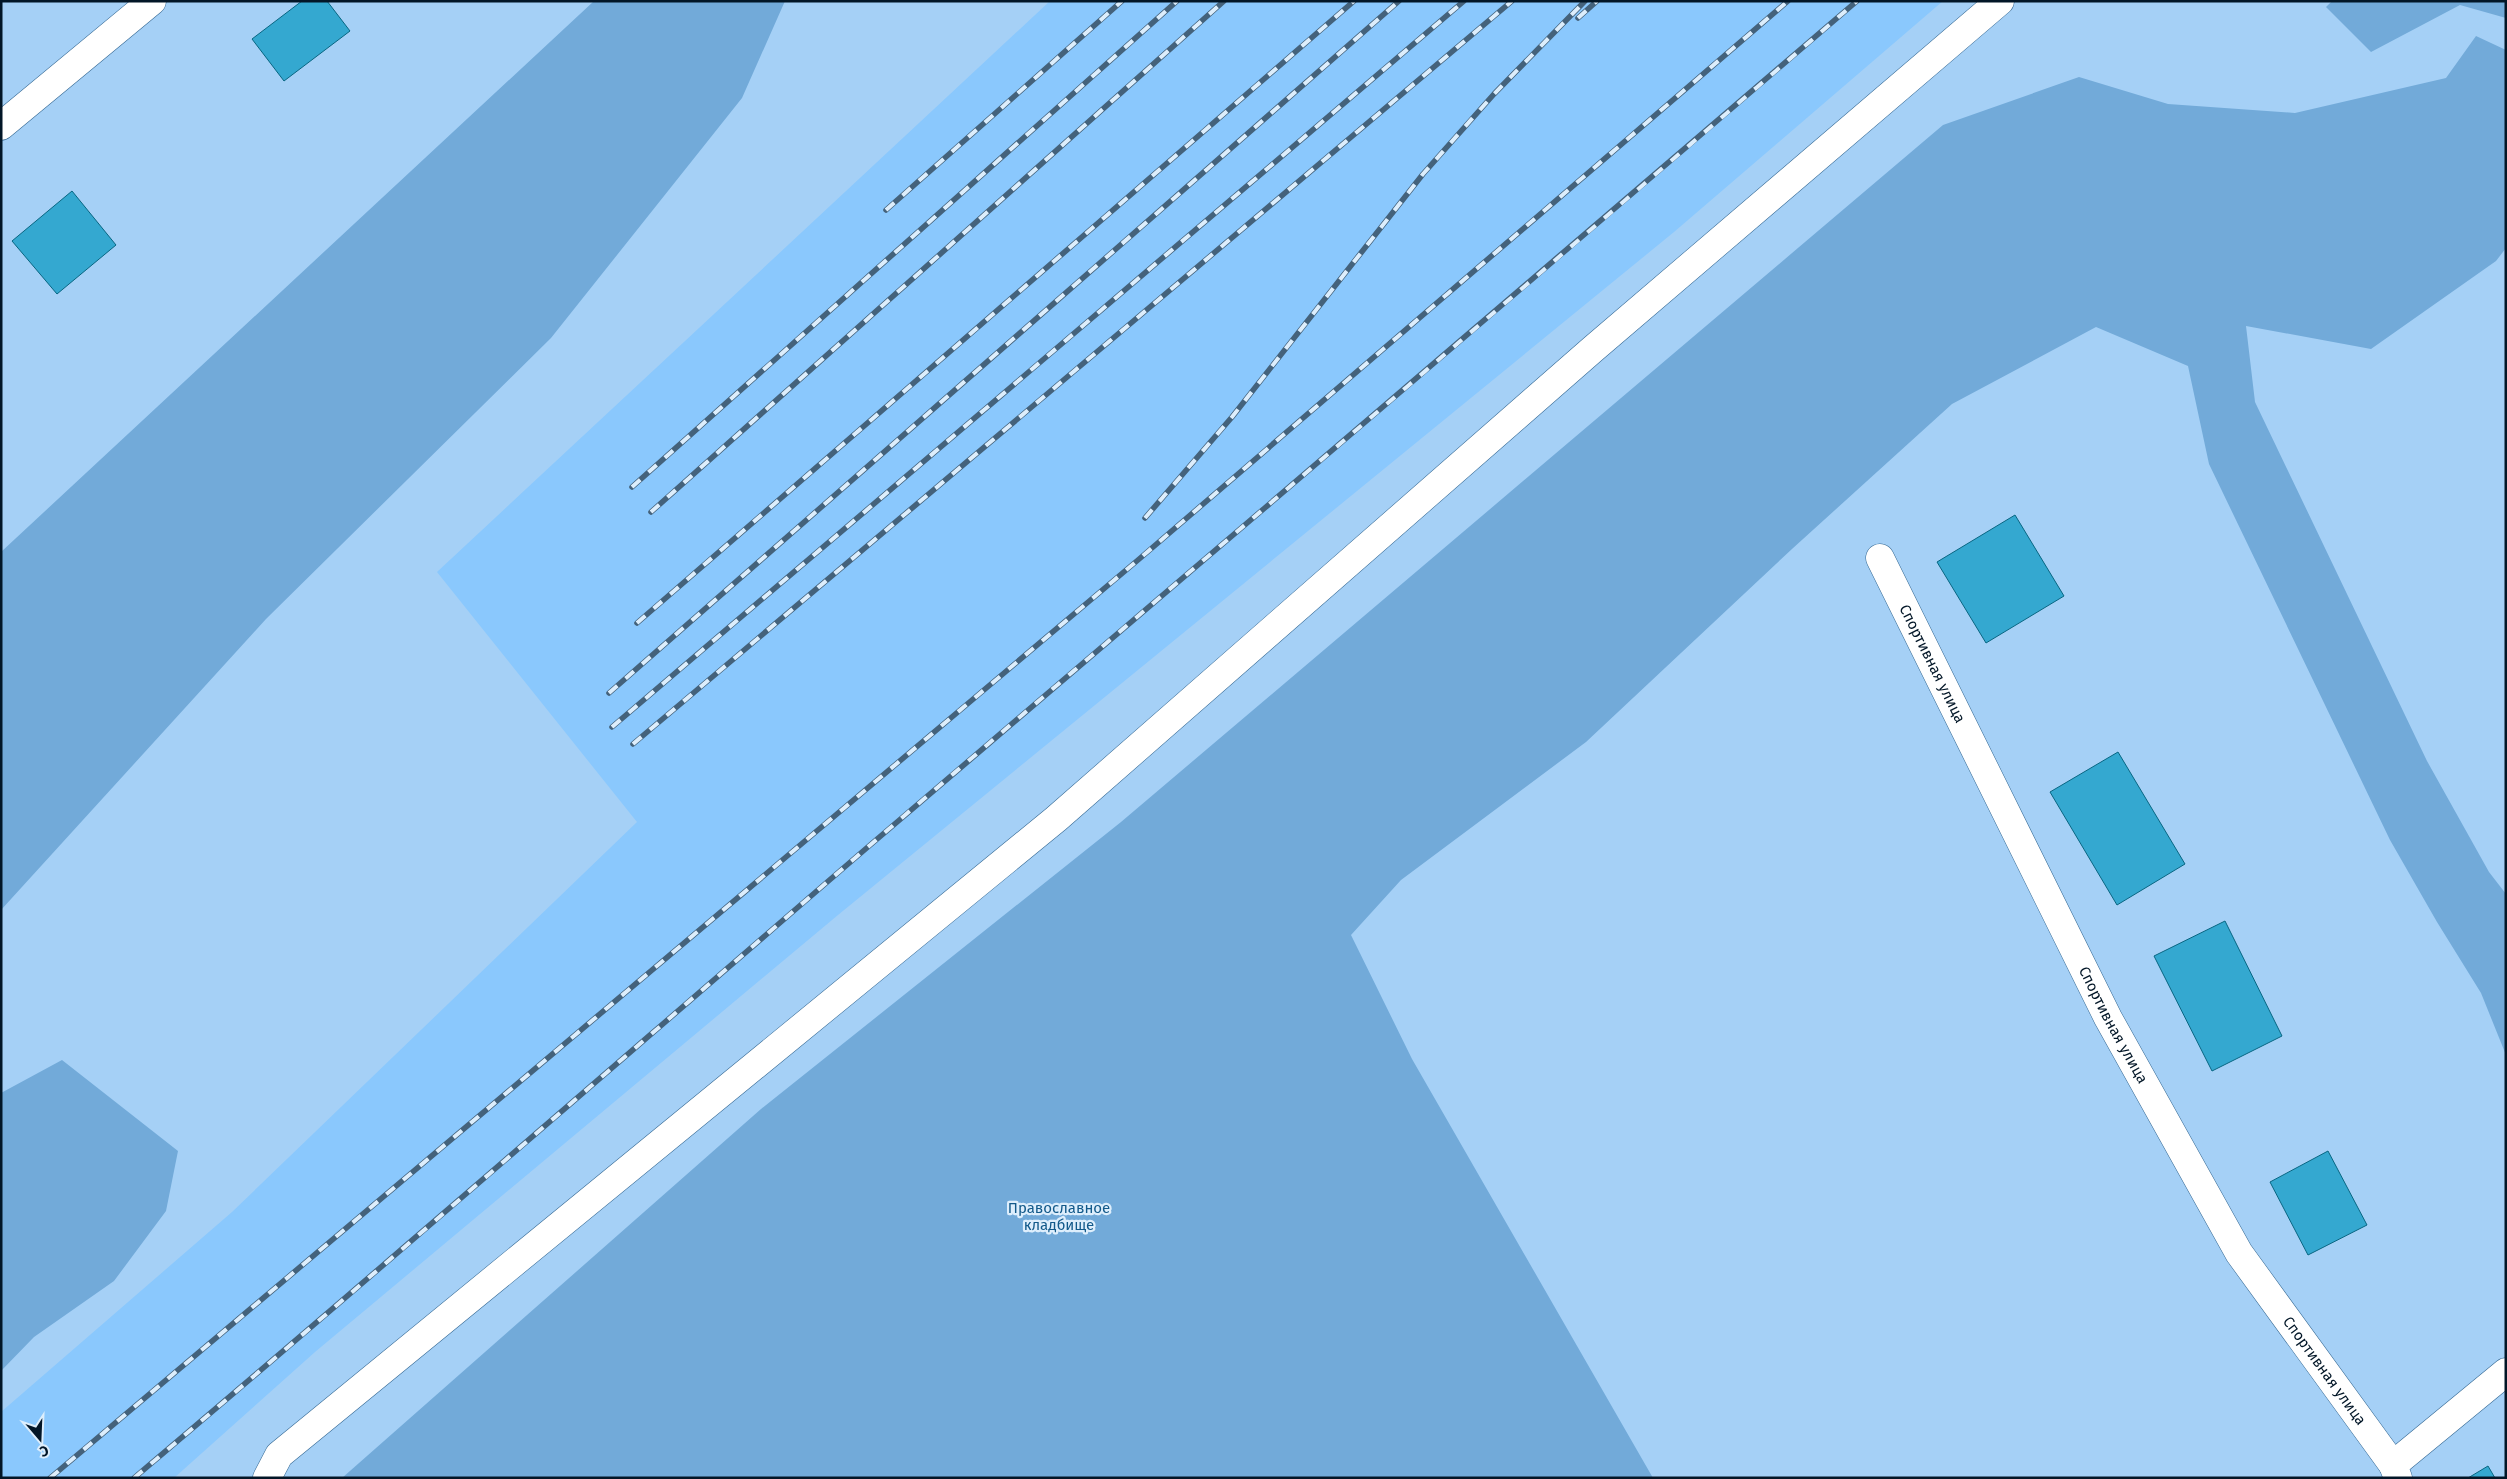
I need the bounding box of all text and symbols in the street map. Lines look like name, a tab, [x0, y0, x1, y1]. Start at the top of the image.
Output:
street label: Спортивная улица	[1896, 602, 1969, 726]
street label: Спортивная улица	[2075, 964, 2152, 1087]
park label: Православное кладбище	[1008, 1199, 1110, 1234]
street label: Спортивная улица	[2279, 1313, 2370, 1429]
north arrow	[15, 1414, 65, 1464]
text: С	[37, 1441, 51, 1460]

